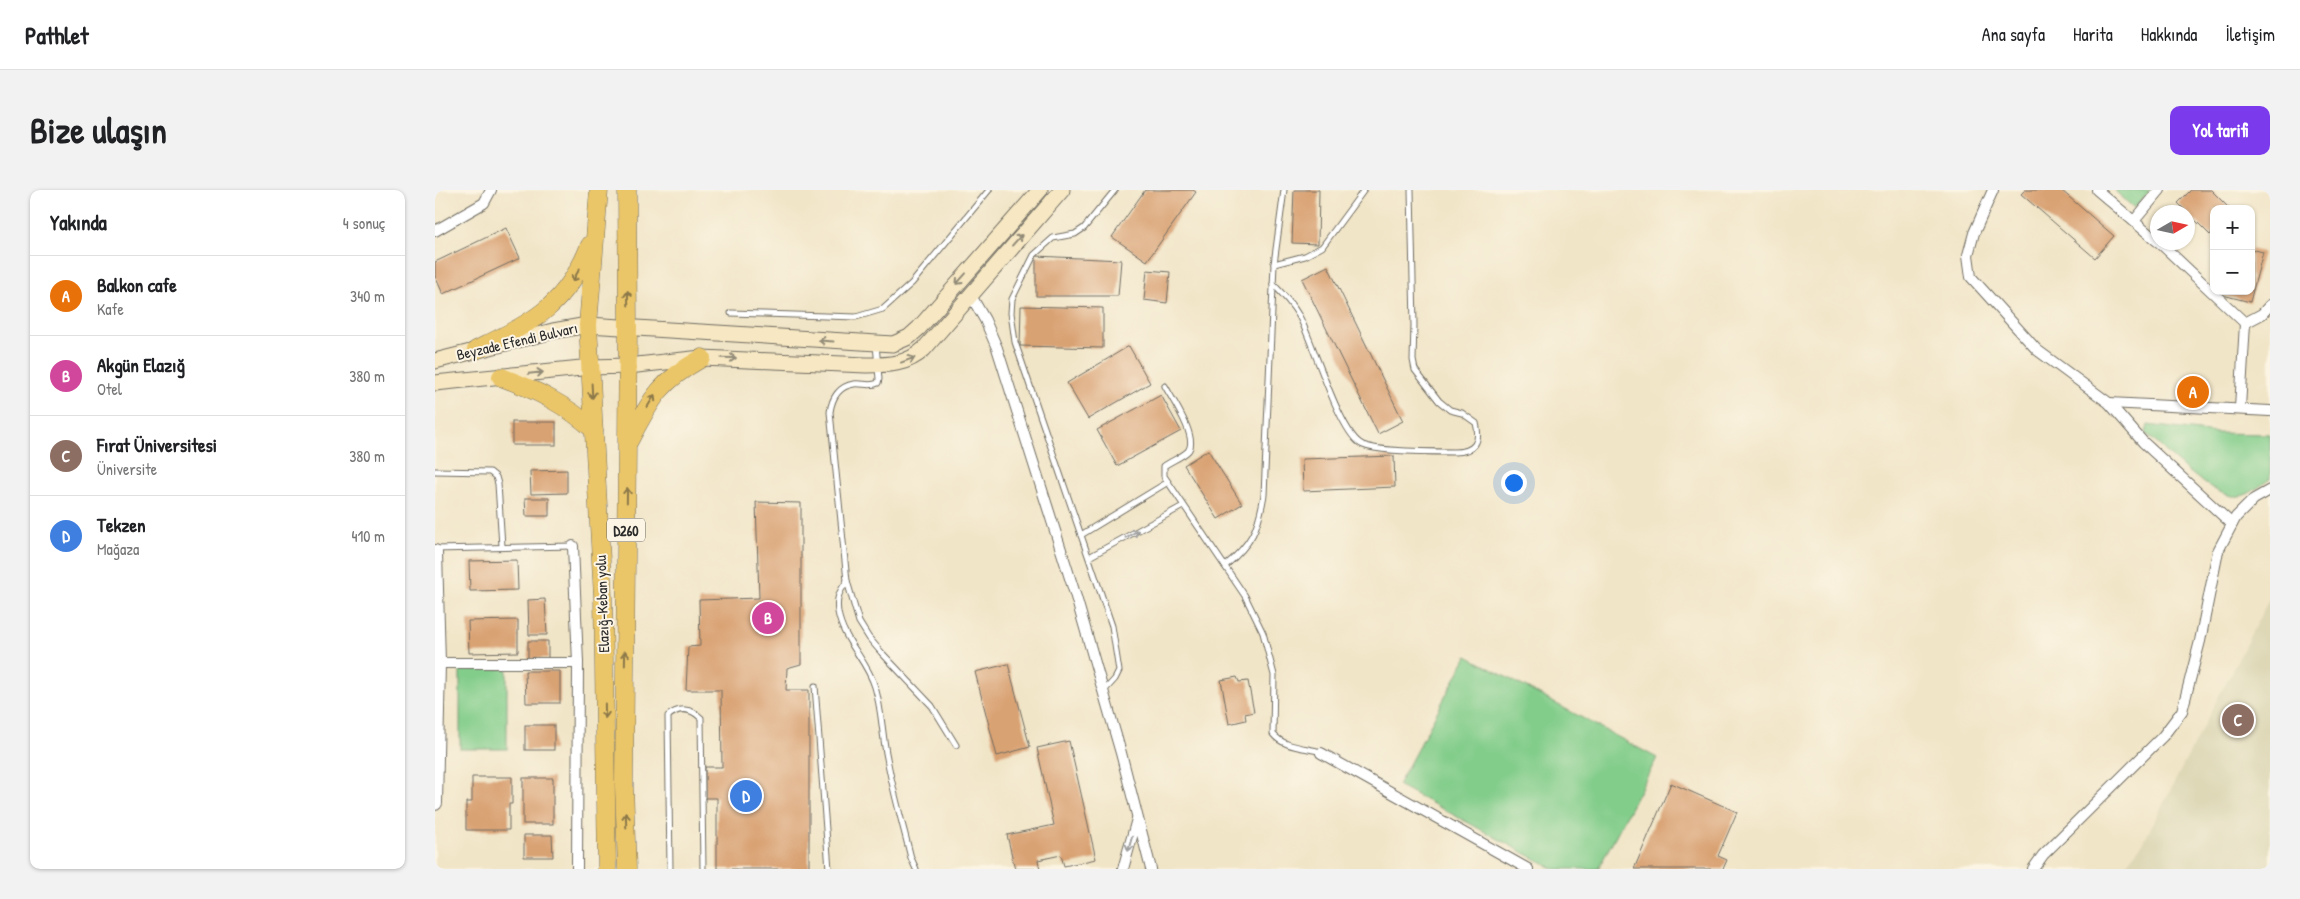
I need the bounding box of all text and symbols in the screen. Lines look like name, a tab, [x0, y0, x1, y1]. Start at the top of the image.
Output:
text: Pathlet	[25, 19, 88, 51]
text: Ana sayfa	[1982, 22, 2045, 47]
text: Harita	[2073, 22, 2113, 47]
text: Hakkında	[2141, 22, 2197, 47]
text: İletişim	[2225, 22, 2275, 47]
button: Yol tarifi	[2170, 106, 2270, 155]
text: Bize ulaşın	[30, 107, 167, 154]
north arrow	[2150, 205, 2195, 250]
map controls	[2210, 205, 2255, 295]
button: +	[2210, 205, 2255, 250]
text: Yakında	[50, 208, 107, 237]
text: 4 sonuç	[343, 212, 385, 234]
one-way arrow	[1011, 234, 1022, 247]
button: −	[2210, 250, 2255, 295]
one-way arrow	[570, 268, 580, 282]
text: Balkon cafe	[97, 272, 177, 298]
one-way arrow	[955, 272, 967, 285]
text: A	[62, 285, 70, 307]
text: 340 m	[350, 285, 385, 307]
one-way arrow	[623, 290, 632, 306]
text: Kafe	[97, 298, 124, 320]
street label: Beyzade Efendi Bulvarı	[454, 317, 580, 365]
one-way arrow	[819, 336, 835, 345]
text: Akgün Elazığ	[97, 352, 185, 378]
one-way arrow	[720, 353, 736, 363]
one-way arrow	[900, 354, 915, 364]
text: B	[62, 365, 70, 387]
text: 380 m	[349, 365, 385, 387]
one-way arrow	[527, 368, 543, 378]
pin: A	[2177, 373, 2209, 411]
text: Otel	[97, 378, 122, 400]
one-way arrow	[587, 383, 596, 399]
one-way arrow	[646, 395, 656, 409]
text: Fırat Üniversitesi	[97, 432, 217, 458]
text: C	[62, 445, 70, 467]
text: 380 m	[349, 445, 385, 467]
text: Üniversite	[97, 458, 157, 480]
your location	[1501, 470, 1527, 496]
one-way arrow	[622, 488, 632, 504]
text: Tekzen	[97, 512, 146, 538]
road number: D260	[607, 518, 645, 542]
text: D	[62, 525, 70, 547]
text: 410 m	[351, 525, 385, 547]
one-way arrow	[1124, 529, 1139, 538]
text: Mağaza	[97, 538, 139, 560]
street label: Elazığ-Keban yolu	[590, 555, 614, 653]
pin: B	[752, 599, 784, 637]
one-way arrow	[620, 650, 630, 666]
pin: C	[2222, 701, 2254, 739]
one-way arrow	[600, 702, 610, 719]
pin: D	[730, 777, 762, 815]
one-way arrow	[621, 813, 630, 829]
one-way arrow	[1124, 835, 1134, 851]

